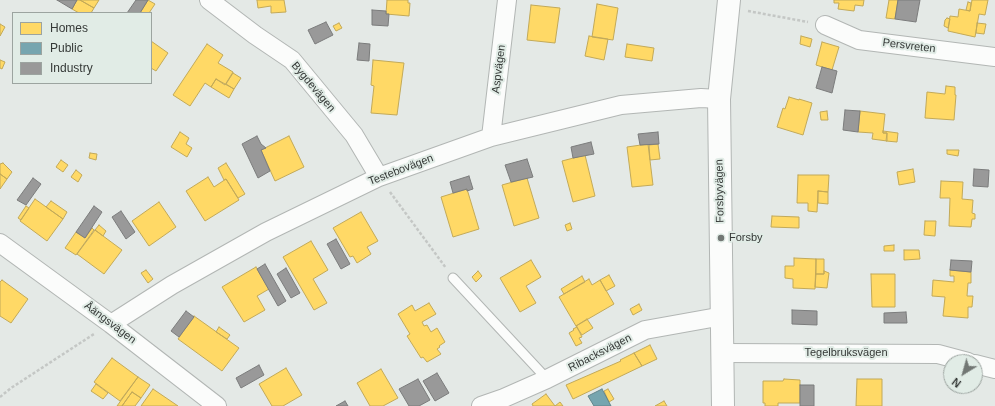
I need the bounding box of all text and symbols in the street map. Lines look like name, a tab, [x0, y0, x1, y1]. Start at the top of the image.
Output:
legend	[12, 12, 152, 84]
text: Homes	[50, 21, 88, 35]
street label: Persvreten	[882, 36, 936, 56]
text: Public	[50, 41, 83, 55]
street label: Aspvägen	[489, 44, 509, 94]
street label: Bygdevägen	[288, 59, 338, 115]
text: Industry	[50, 61, 93, 75]
street label: Testebovägen	[367, 152, 435, 188]
street label: Forsbyvägen	[713, 159, 727, 223]
place label: Forsby	[729, 231, 763, 245]
marker: Forsby	[716, 233, 726, 243]
street label: Åängsvägen	[82, 299, 138, 347]
street label: Ribacksvägen	[566, 331, 634, 375]
street label: Tegelbruksvägen	[804, 346, 888, 360]
north arrow	[943, 354, 983, 394]
text: N	[950, 376, 963, 390]

